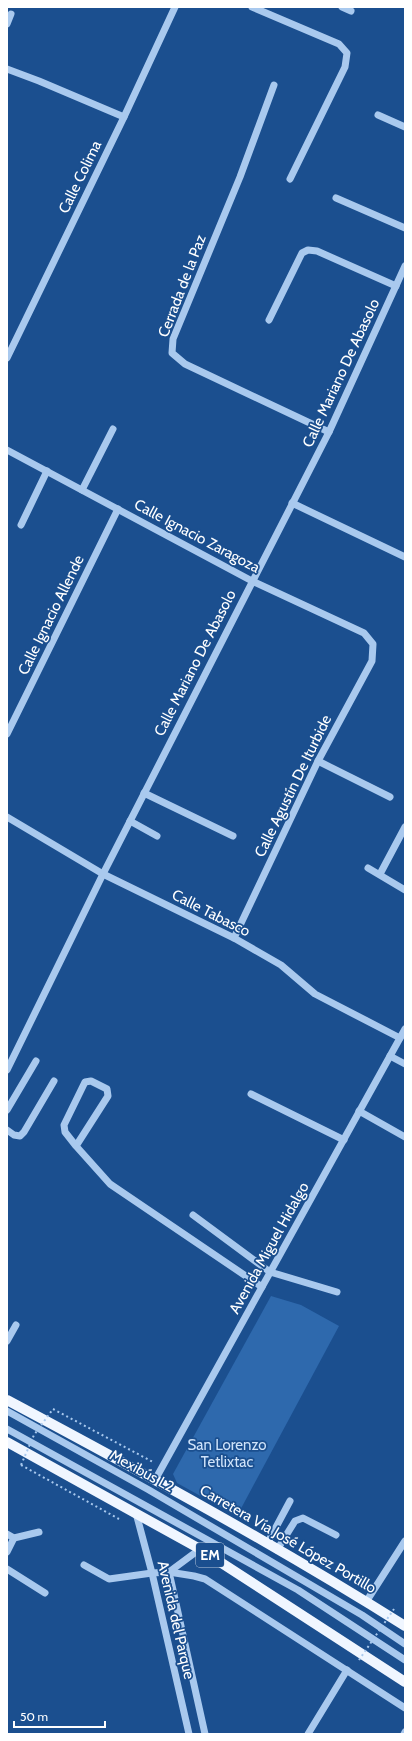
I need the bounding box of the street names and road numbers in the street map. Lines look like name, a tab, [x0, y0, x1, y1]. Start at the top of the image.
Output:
street label: Calle Colima	[55, 137, 106, 216]
street label: Cerrada de la Paz	[154, 232, 210, 340]
street label: Calle Mariano De Abasolo	[299, 296, 383, 450]
street label: Calle Ignacio Zaragoza	[131, 495, 264, 577]
street label: Calle Ignacio Allende	[14, 552, 88, 678]
street label: Calle Mariano De Abasolo	[150, 587, 240, 739]
street label: Calle Agustín De Iturbide	[251, 712, 335, 860]
street label: Calle Tabasco	[169, 886, 253, 940]
street label: Avenida Miguel Hidalgo	[225, 1179, 313, 1317]
street label: Mexibús L2	[107, 1446, 178, 1496]
street label: Carretera Vía José López Portillo	[196, 1481, 380, 1597]
road number: EM	[196, 1543, 224, 1567]
street label: Avenida del Parque	[154, 1559, 198, 1681]

